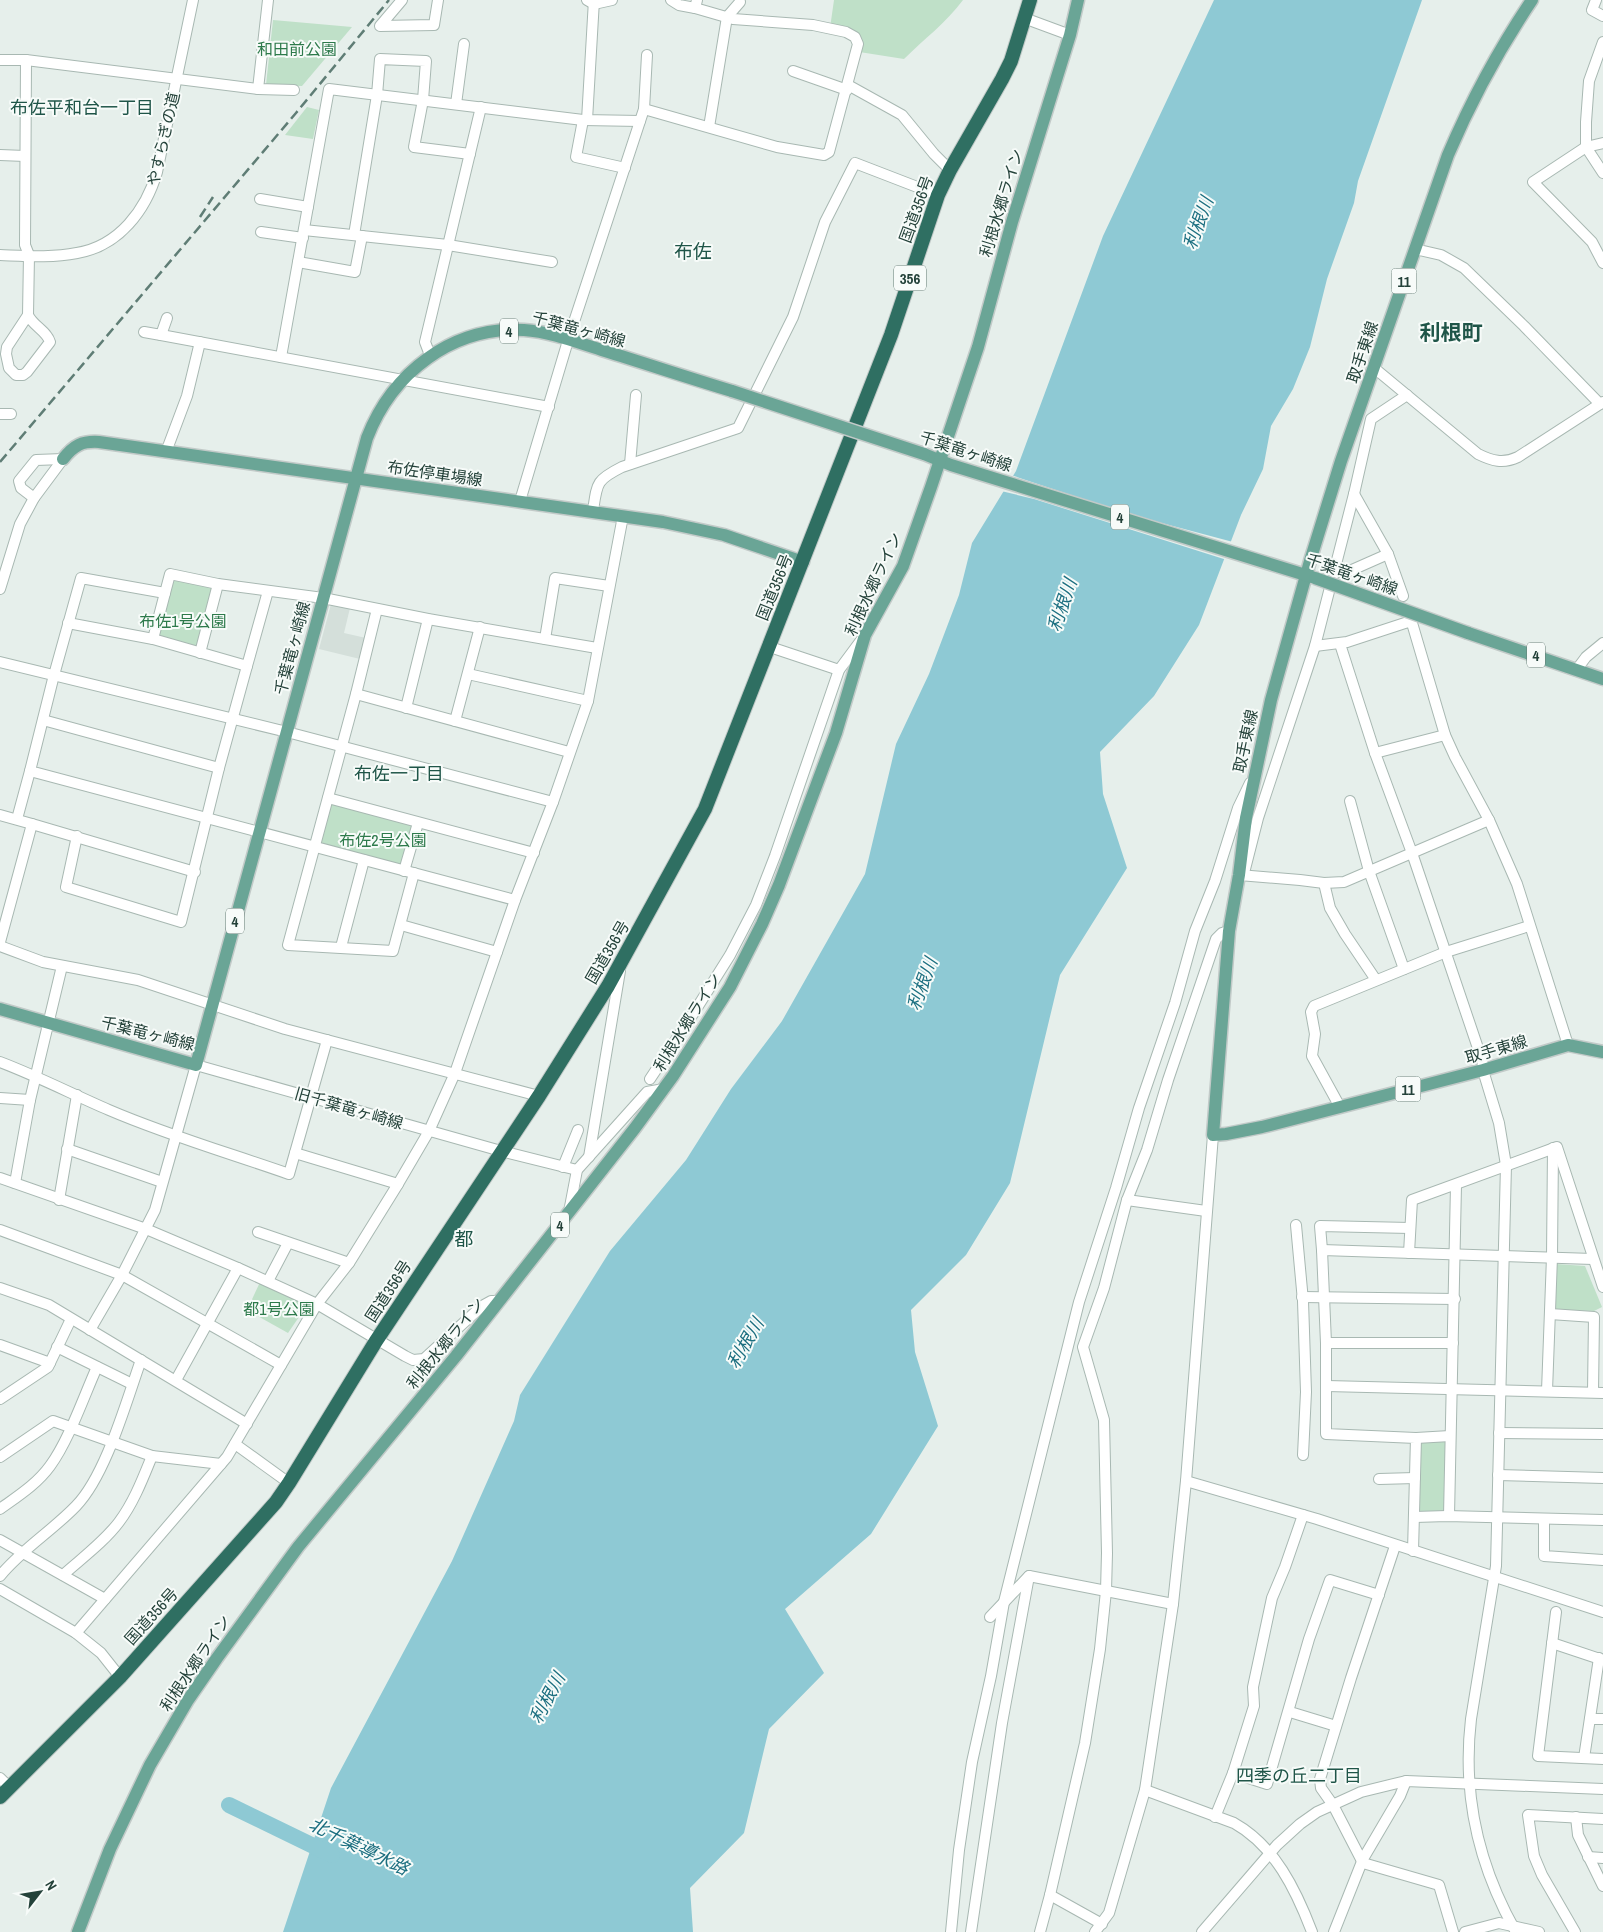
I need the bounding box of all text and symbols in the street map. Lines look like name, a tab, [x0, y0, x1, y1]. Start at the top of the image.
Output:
park label: 和田前公園	[257, 38, 337, 60]
street label: やすらぎの道	[141, 90, 185, 188]
district label: 布佐平和台一丁目	[10, 95, 154, 120]
street label: 利根水郷ライン	[974, 146, 1028, 260]
street label: 国道356号	[894, 172, 938, 246]
water label: 利根川	[1177, 191, 1220, 253]
district label: 布佐	[674, 238, 712, 264]
road number: 356	[894, 266, 926, 290]
road number: 11	[1392, 268, 1416, 294]
street label: 千葉竜ヶ崎線	[530, 306, 628, 352]
road number: 4	[500, 318, 518, 344]
street label: 取手東線	[1341, 318, 1383, 386]
district label: 利根町	[1420, 318, 1483, 347]
street label: 千葉竜ヶ崎線	[917, 426, 1015, 476]
street label: 布佐停車場線	[386, 455, 484, 491]
road number: 4	[1111, 504, 1129, 530]
street label: 利根水郷ライン	[839, 529, 907, 639]
street label: 千葉竜ヶ崎線	[1303, 548, 1401, 600]
street label: 国道356号	[751, 550, 797, 624]
water label: 利根川	[1041, 574, 1083, 635]
street label: 千葉竜ヶ崎線	[269, 599, 315, 697]
park label: 布佐1号公園	[139, 610, 227, 632]
road number: 4	[1527, 642, 1545, 668]
street label: 取手東線	[1228, 707, 1262, 775]
district label: 布佐一丁目	[354, 761, 444, 786]
park label: 布佐2号公園	[339, 829, 427, 851]
road number: 4	[226, 908, 244, 934]
street label: 国道356号	[580, 916, 634, 988]
water label: 利根川	[901, 952, 944, 1014]
street label: 利根水郷ライン	[648, 969, 726, 1075]
street label: 千葉竜ヶ崎線	[99, 1011, 197, 1055]
street label: 取手東線	[1462, 1030, 1530, 1068]
road number: 11	[1396, 1076, 1420, 1102]
street label: 旧千葉竜ヶ崎線	[292, 1082, 406, 1134]
road number: 4	[551, 1212, 569, 1238]
district label: 都	[454, 1226, 474, 1252]
street label: 国道356号	[360, 1256, 416, 1326]
street label: 利根水郷ライン	[401, 1293, 489, 1393]
park label: 都1号公園	[243, 1298, 315, 1320]
water label: 利根川	[721, 1312, 770, 1373]
street label: 国道356号	[119, 1583, 183, 1649]
street label: 利根水郷ライン	[155, 1610, 235, 1716]
water label: 利根川	[523, 1667, 572, 1728]
district label: 四季の丘二丁目	[1236, 1763, 1362, 1788]
water label: 北千葉導水路	[305, 1811, 415, 1882]
north arrow	[15, 1867, 65, 1917]
text: N	[41, 1877, 61, 1893]

